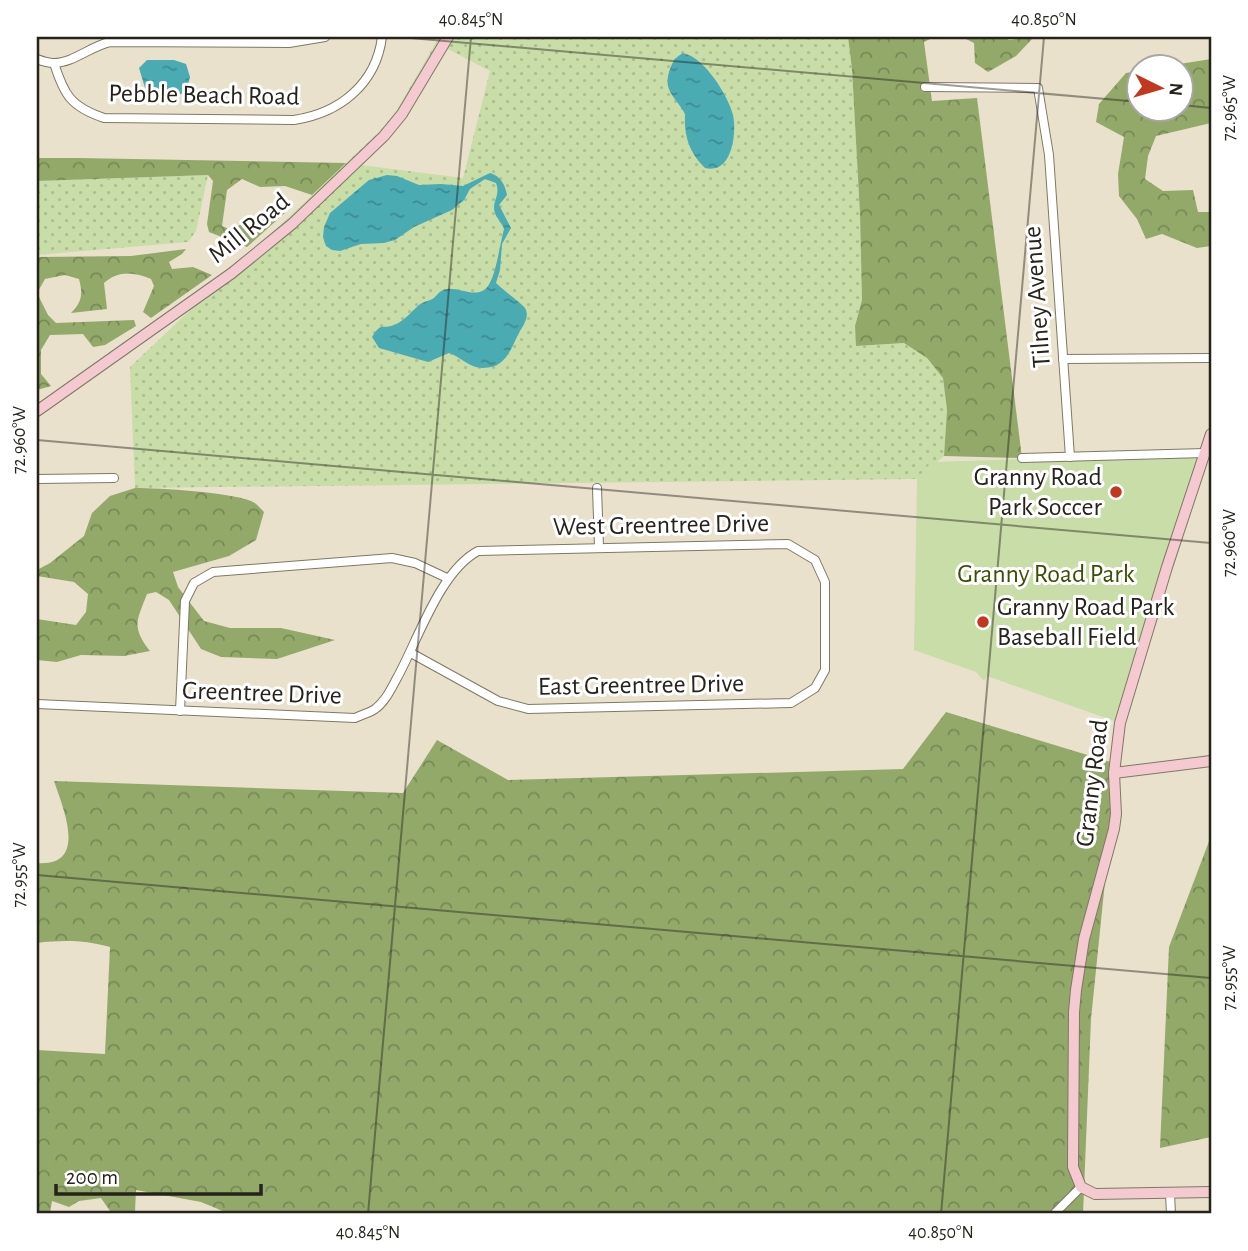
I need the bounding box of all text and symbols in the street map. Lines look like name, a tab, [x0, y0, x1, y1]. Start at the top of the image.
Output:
text: 40.845°N	[439, 11, 503, 29]
text: 40.850°N	[1011, 11, 1077, 29]
north arrow	[1126, 52, 1196, 122]
text: 72.965°W	[1221, 75, 1239, 141]
street label: Pebble Beach Road	[108, 80, 300, 110]
text: N	[1165, 82, 1185, 97]
street label: Mill Road	[204, 188, 294, 268]
street label: Tilney Avenue	[1019, 225, 1055, 369]
text: 72.960°W	[11, 406, 29, 474]
place label: Granny Road Park Soccer	[974, 464, 1103, 520]
marker: Granny Road Park Soccer	[1108, 484, 1124, 500]
text: 72.960°W	[1221, 509, 1239, 577]
street label: West Greentree Drive	[553, 510, 769, 540]
park label: Granny Road Park	[957, 561, 1135, 587]
place label: Granny Road Park Baseball Field	[997, 594, 1174, 650]
marker: Granny Road Park Baseball Field	[975, 614, 991, 630]
street label: East Greentree Drive	[538, 670, 744, 700]
street label: Greentree Drive	[182, 677, 342, 709]
street label: Granny Road	[1071, 718, 1113, 848]
text: 72.955°W	[11, 843, 29, 907]
text: 72.955°W	[1221, 946, 1239, 1010]
scale bar	[56, 1153, 261, 1197]
text: 200 m	[66, 1167, 118, 1188]
text: 40.845°N	[336, 1224, 400, 1242]
text: 40.850°N	[908, 1224, 974, 1242]

